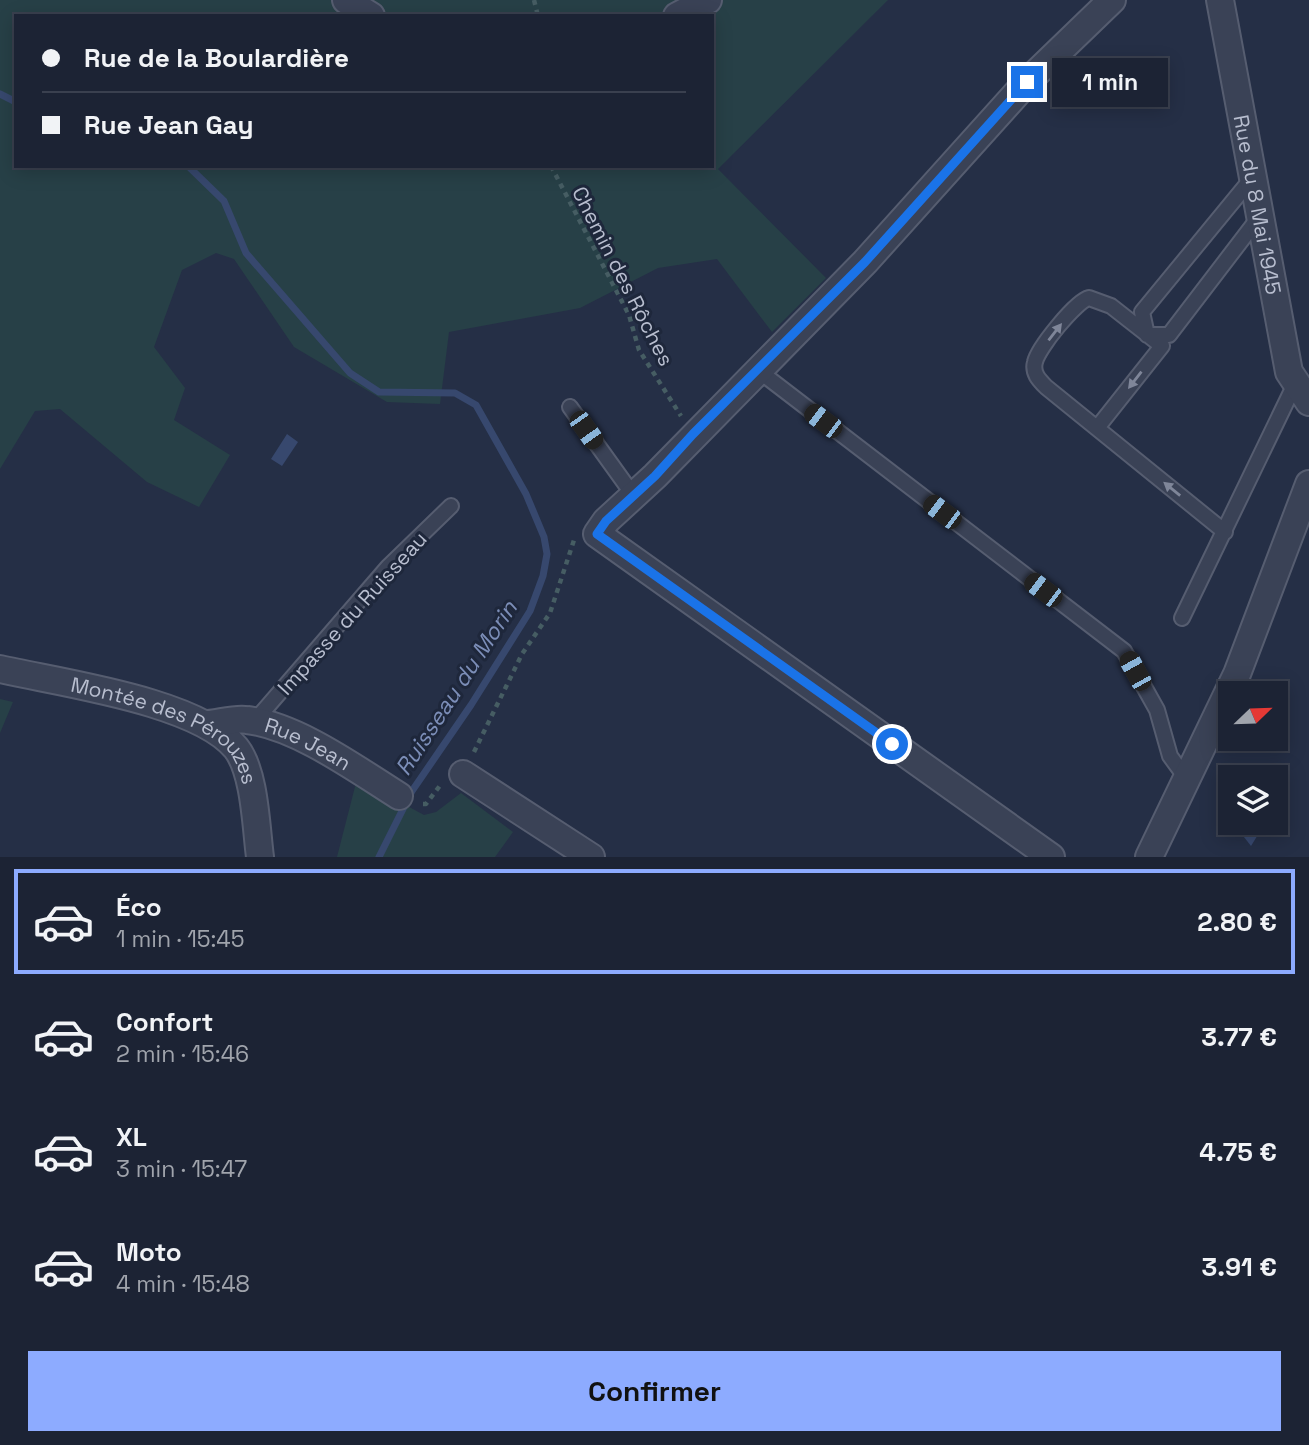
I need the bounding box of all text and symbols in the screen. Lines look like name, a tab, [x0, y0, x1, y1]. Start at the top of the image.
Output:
text: Rue de la Boulardière	[84, 41, 349, 75]
callout: 1 min	[1052, 57, 1167, 106]
route end	[1011, 66, 1043, 98]
text: 1 min	[1082, 67, 1138, 97]
text: Rue Jean Gay	[84, 108, 253, 142]
street label: Rue du 8 Mai 1945	[1228, 112, 1288, 297]
street label: Chemin des Rôches	[566, 182, 680, 370]
one-way arrow	[1048, 323, 1063, 341]
one-way arrow	[1129, 371, 1143, 389]
car	[800, 400, 847, 442]
car	[566, 407, 607, 453]
one-way arrow	[1163, 481, 1181, 496]
car	[919, 491, 966, 533]
street label: Impasse du Ruisseau	[271, 526, 433, 700]
car	[1020, 569, 1067, 611]
water label: Ruisseau du Morin	[388, 594, 524, 781]
car	[1116, 648, 1155, 694]
street label: Montée des Pérouzes	[69, 670, 264, 787]
north arrow	[1218, 681, 1288, 751]
map controls	[1218, 681, 1288, 835]
street label: Rue Jean	[261, 711, 357, 776]
route start	[876, 728, 908, 760]
button: layers	[1218, 765, 1288, 835]
icon: car	[32, 890, 95, 953]
text: Éco	[116, 890, 162, 924]
text: 2.80 €	[1197, 905, 1277, 939]
text: 1 min · 15:45	[116, 924, 245, 954]
icon: car	[32, 1005, 95, 1068]
text: Confort	[116, 1005, 213, 1039]
text: 3.77 €	[1201, 1020, 1277, 1054]
text: 2 min · 15:46	[116, 1039, 249, 1069]
icon: car	[32, 1120, 95, 1183]
text: XL	[116, 1120, 147, 1154]
text: 4.75 €	[1199, 1135, 1277, 1169]
text: 3 min · 15:47	[116, 1154, 247, 1184]
icon: car	[32, 1235, 95, 1298]
text: Moto	[116, 1235, 182, 1269]
text: 3.91 €	[1201, 1250, 1277, 1284]
text: 4 min · 15:48	[116, 1269, 250, 1299]
button: Confirmer	[28, 1351, 1281, 1431]

